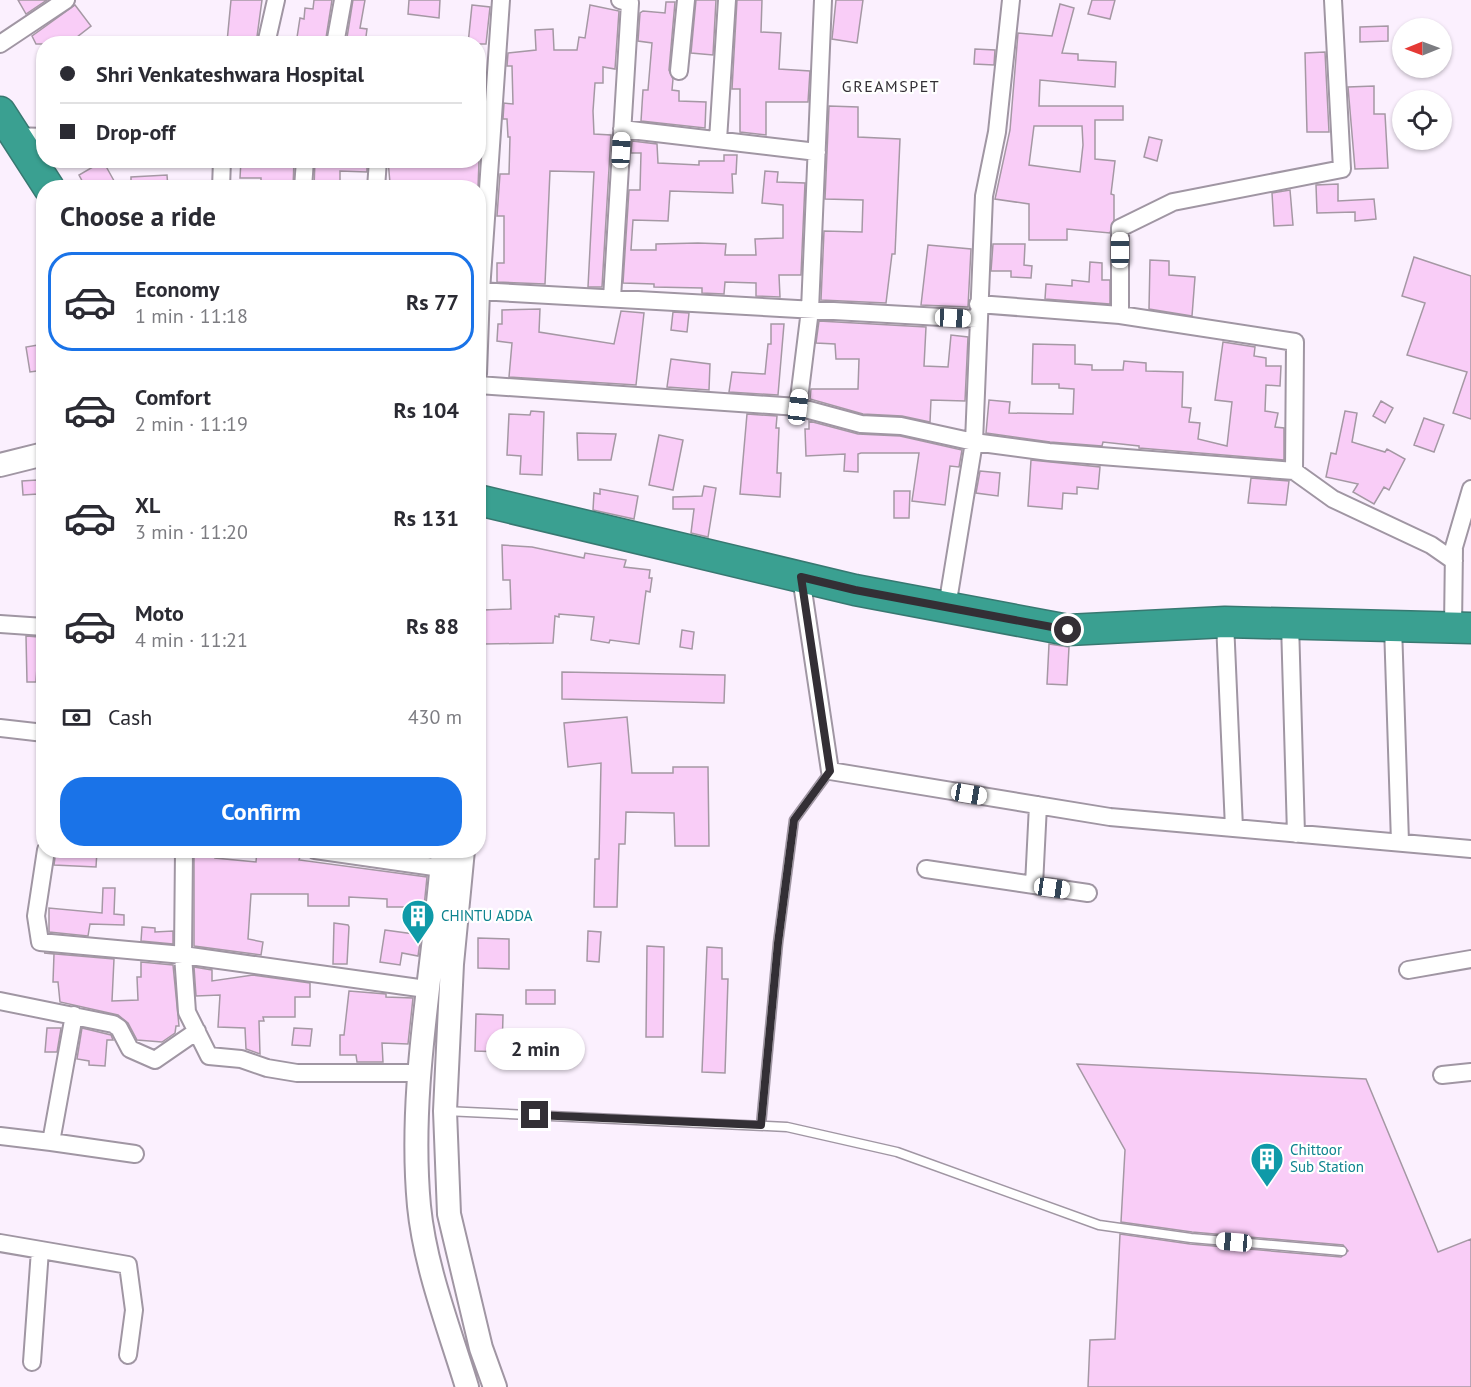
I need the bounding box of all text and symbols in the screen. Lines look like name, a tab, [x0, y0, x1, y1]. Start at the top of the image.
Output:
north arrow	[1392, 18, 1452, 78]
map controls	[1392, 18, 1452, 150]
text: Shri Venkateshwara Hospital	[96, 60, 364, 88]
district label: GREAMSPET	[842, 76, 940, 96]
button: locate	[1392, 90, 1452, 150]
text: Drop-off	[96, 118, 175, 146]
car	[611, 132, 631, 168]
text: Choose a ride	[60, 199, 216, 233]
car	[1111, 232, 1129, 268]
icon: car	[63, 275, 117, 329]
text: Economy	[135, 275, 219, 303]
text: Rs 77	[406, 288, 459, 316]
text: 1 min · 11:18	[135, 303, 248, 329]
car	[935, 308, 971, 328]
icon: car	[63, 383, 117, 437]
text: Comfort	[135, 383, 211, 411]
car	[787, 388, 809, 426]
text: Rs 104	[393, 396, 459, 424]
text: 2 min · 11:19	[135, 411, 248, 437]
icon: car	[63, 491, 117, 545]
text: XL	[135, 491, 160, 519]
text: Rs 131	[393, 504, 459, 532]
text: 3 min · 11:20	[135, 519, 248, 545]
icon: car	[63, 599, 117, 653]
text: Moto	[135, 599, 184, 627]
text: Rs 88	[406, 612, 459, 640]
route start	[1054, 616, 1081, 643]
text: 4 min · 11:21	[135, 627, 248, 653]
icon: cash	[60, 701, 93, 734]
text: Cash	[108, 703, 152, 731]
text: 430 m	[408, 704, 462, 730]
button: Confirm	[60, 777, 462, 846]
car	[950, 782, 988, 806]
car	[1033, 877, 1071, 899]
building icon: CHINTU ADDA	[400, 898, 436, 945]
place label: CHINTU ADDA	[441, 906, 533, 925]
callout: 2 min	[486, 1028, 584, 1070]
text: 2 min	[511, 1036, 560, 1062]
route end	[521, 1101, 548, 1128]
place label: Chittoor Sub Station	[1290, 1140, 1364, 1176]
building icon: Chittoor Sub Station	[1249, 1141, 1285, 1188]
car	[1215, 1231, 1253, 1253]

